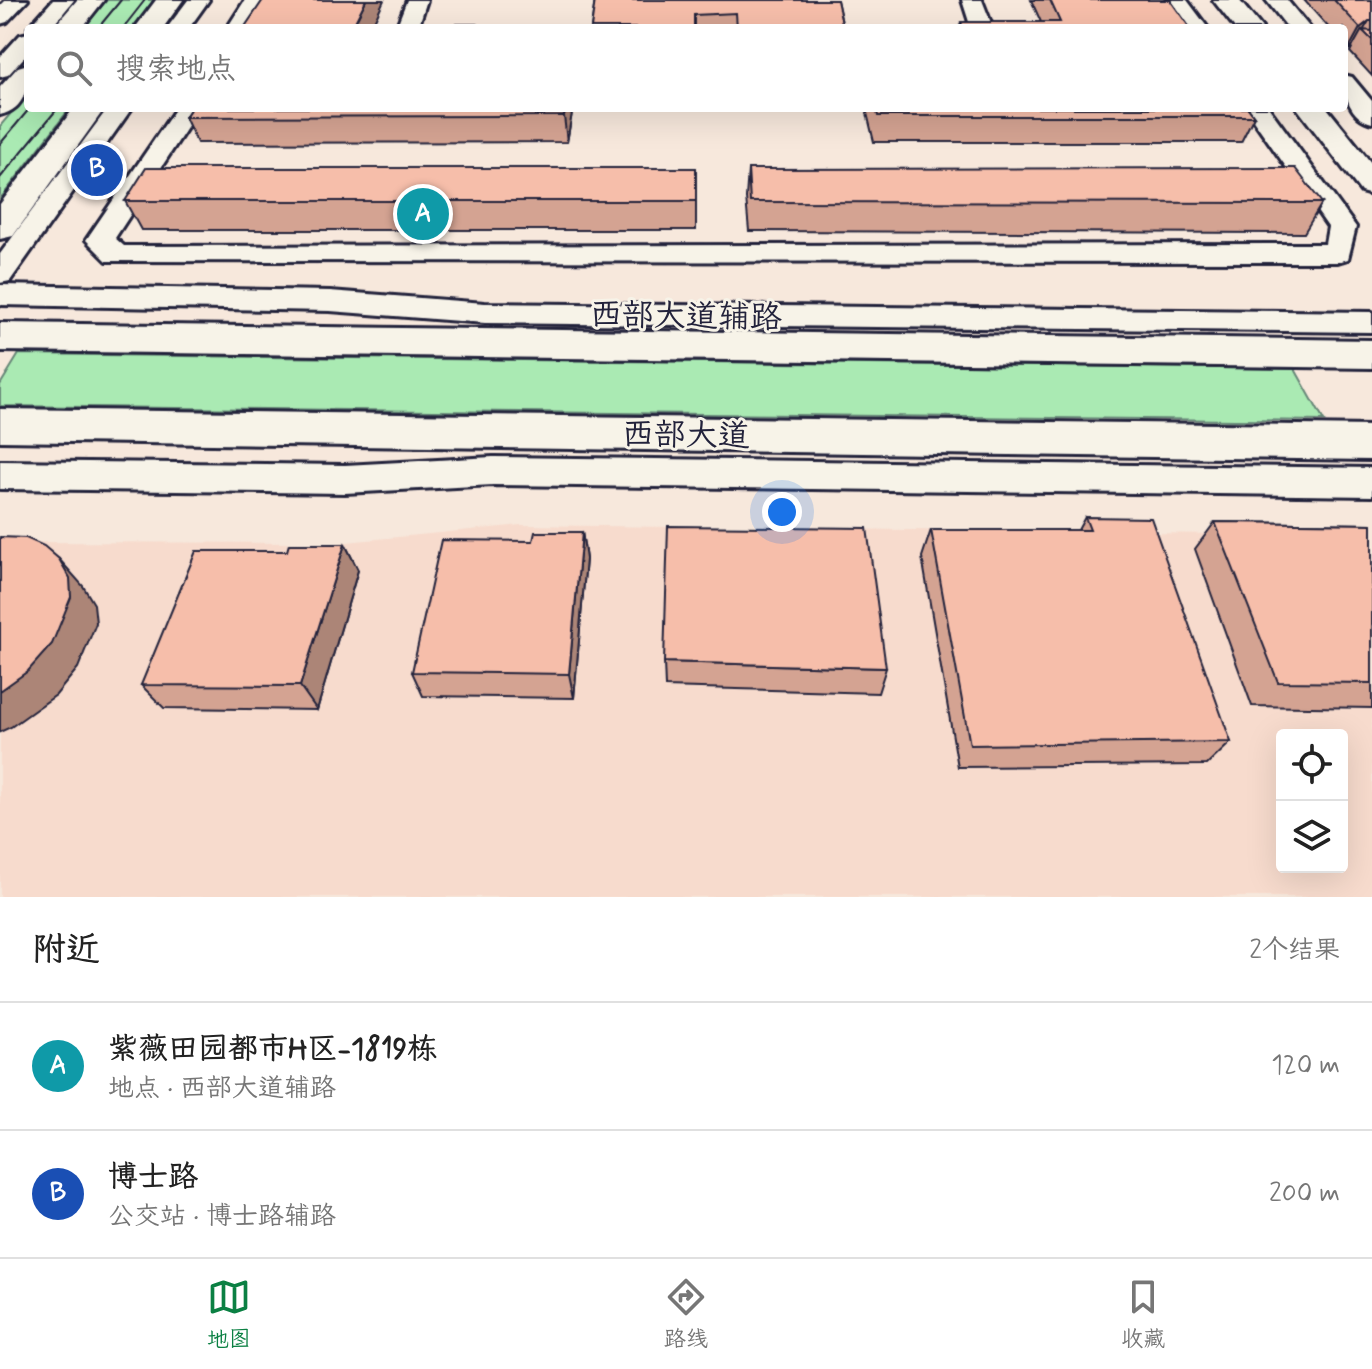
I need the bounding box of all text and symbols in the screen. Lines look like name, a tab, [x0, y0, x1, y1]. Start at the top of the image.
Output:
search box	[24, 24, 1348, 112]
icon: search	[52, 46, 96, 90]
text: 搜索地点	[116, 50, 236, 89]
pin: B	[71, 140, 123, 200]
pin: A	[397, 184, 449, 244]
street label: 西部大道辅路	[590, 294, 782, 340]
street label: 西部大道	[622, 414, 750, 458]
your location	[762, 492, 802, 532]
map controls	[1276, 729, 1348, 873]
button: locate	[1276, 729, 1348, 801]
button: layers	[1276, 801, 1348, 873]
text: 附近	[32, 928, 100, 973]
text: 2个结果	[1249, 934, 1340, 968]
text: 紫薇田园都市H区-1819栋	[108, 1030, 437, 1069]
text: A	[49, 1049, 67, 1083]
text: 120 m	[1271, 1049, 1340, 1083]
text: 地点 · 西部大道辅路	[108, 1072, 336, 1106]
text: 博士路	[108, 1158, 198, 1197]
text: B	[50, 1177, 66, 1211]
text: 200 m	[1269, 1177, 1340, 1211]
text: 公交站 · 博士路辅路	[108, 1200, 336, 1234]
tab: 地图	[207, 1275, 251, 1354]
tab: 路线	[664, 1275, 708, 1354]
tab: 收藏	[1121, 1275, 1165, 1354]

